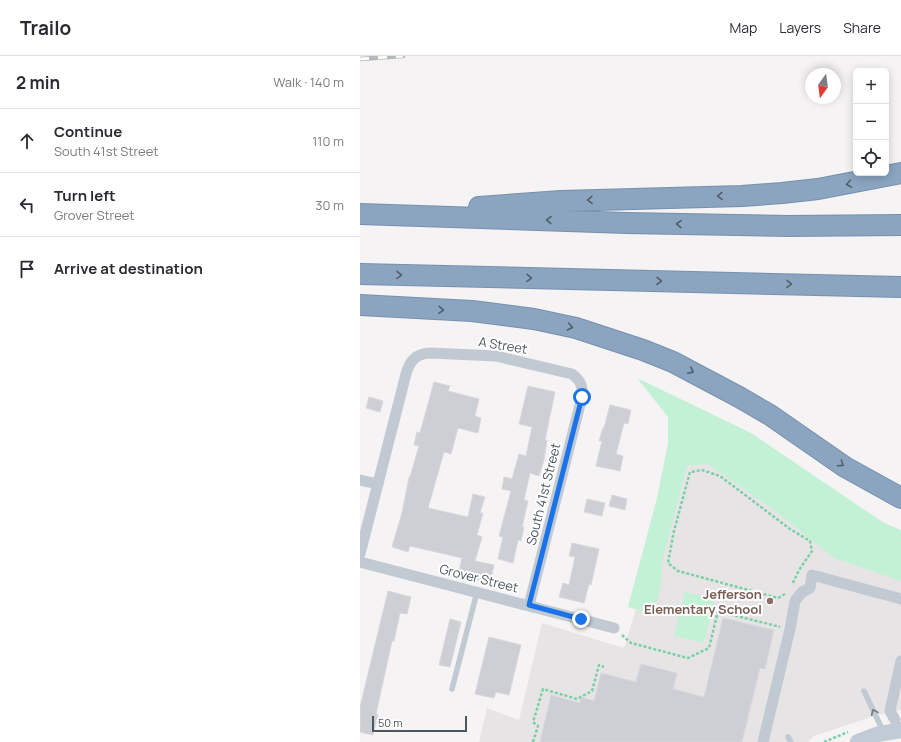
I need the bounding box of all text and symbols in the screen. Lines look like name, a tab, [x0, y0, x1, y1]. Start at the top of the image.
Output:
text: Trailo	[20, 15, 71, 41]
text: Map	[729, 18, 757, 37]
text: Layers	[779, 18, 821, 37]
text: Share	[843, 18, 881, 37]
north arrow	[805, 68, 841, 104]
map controls	[853, 68, 889, 176]
button: +	[853, 68, 889, 104]
text: 2 min	[16, 71, 60, 94]
text: Walk · 140 m	[273, 73, 344, 91]
button: −	[853, 104, 889, 140]
text: Continue	[54, 121, 122, 142]
icon: ahead	[16, 130, 38, 152]
text: 110 m	[312, 132, 344, 150]
button: locate	[853, 140, 889, 176]
text: South 41st Street	[54, 142, 159, 160]
one-way arrow	[846, 179, 852, 187]
text: Turn left	[54, 185, 116, 206]
one-way arrow	[717, 192, 723, 200]
icon: left	[16, 194, 38, 216]
text: 30 m	[315, 196, 344, 214]
one-way arrow	[587, 196, 593, 204]
text: Grover Street	[54, 206, 135, 224]
one-way arrow	[546, 216, 552, 224]
one-way arrow	[676, 220, 682, 228]
icon: arrive	[16, 258, 38, 280]
text: Arrive at destination	[54, 258, 203, 279]
one-way arrow	[396, 271, 402, 279]
one-way arrow	[526, 273, 532, 282]
one-way arrow	[656, 277, 662, 285]
one-way arrow	[786, 280, 792, 288]
one-way arrow	[438, 305, 444, 314]
one-way arrow	[566, 322, 573, 330]
street label: A Street	[477, 332, 529, 358]
one-way arrow	[687, 366, 695, 374]
route start	[573, 388, 591, 406]
street label: South 41st Street	[522, 441, 564, 547]
one-way arrow	[837, 459, 844, 467]
street label: Grover Street	[438, 560, 520, 596]
place label: Jefferson Elementary School	[644, 585, 762, 618]
marker: Jefferson Elementary School	[765, 596, 775, 606]
route end	[572, 610, 590, 628]
one-way arrow	[870, 709, 878, 716]
scale bar	[372, 714, 467, 733]
text: 50 m	[378, 715, 403, 730]

